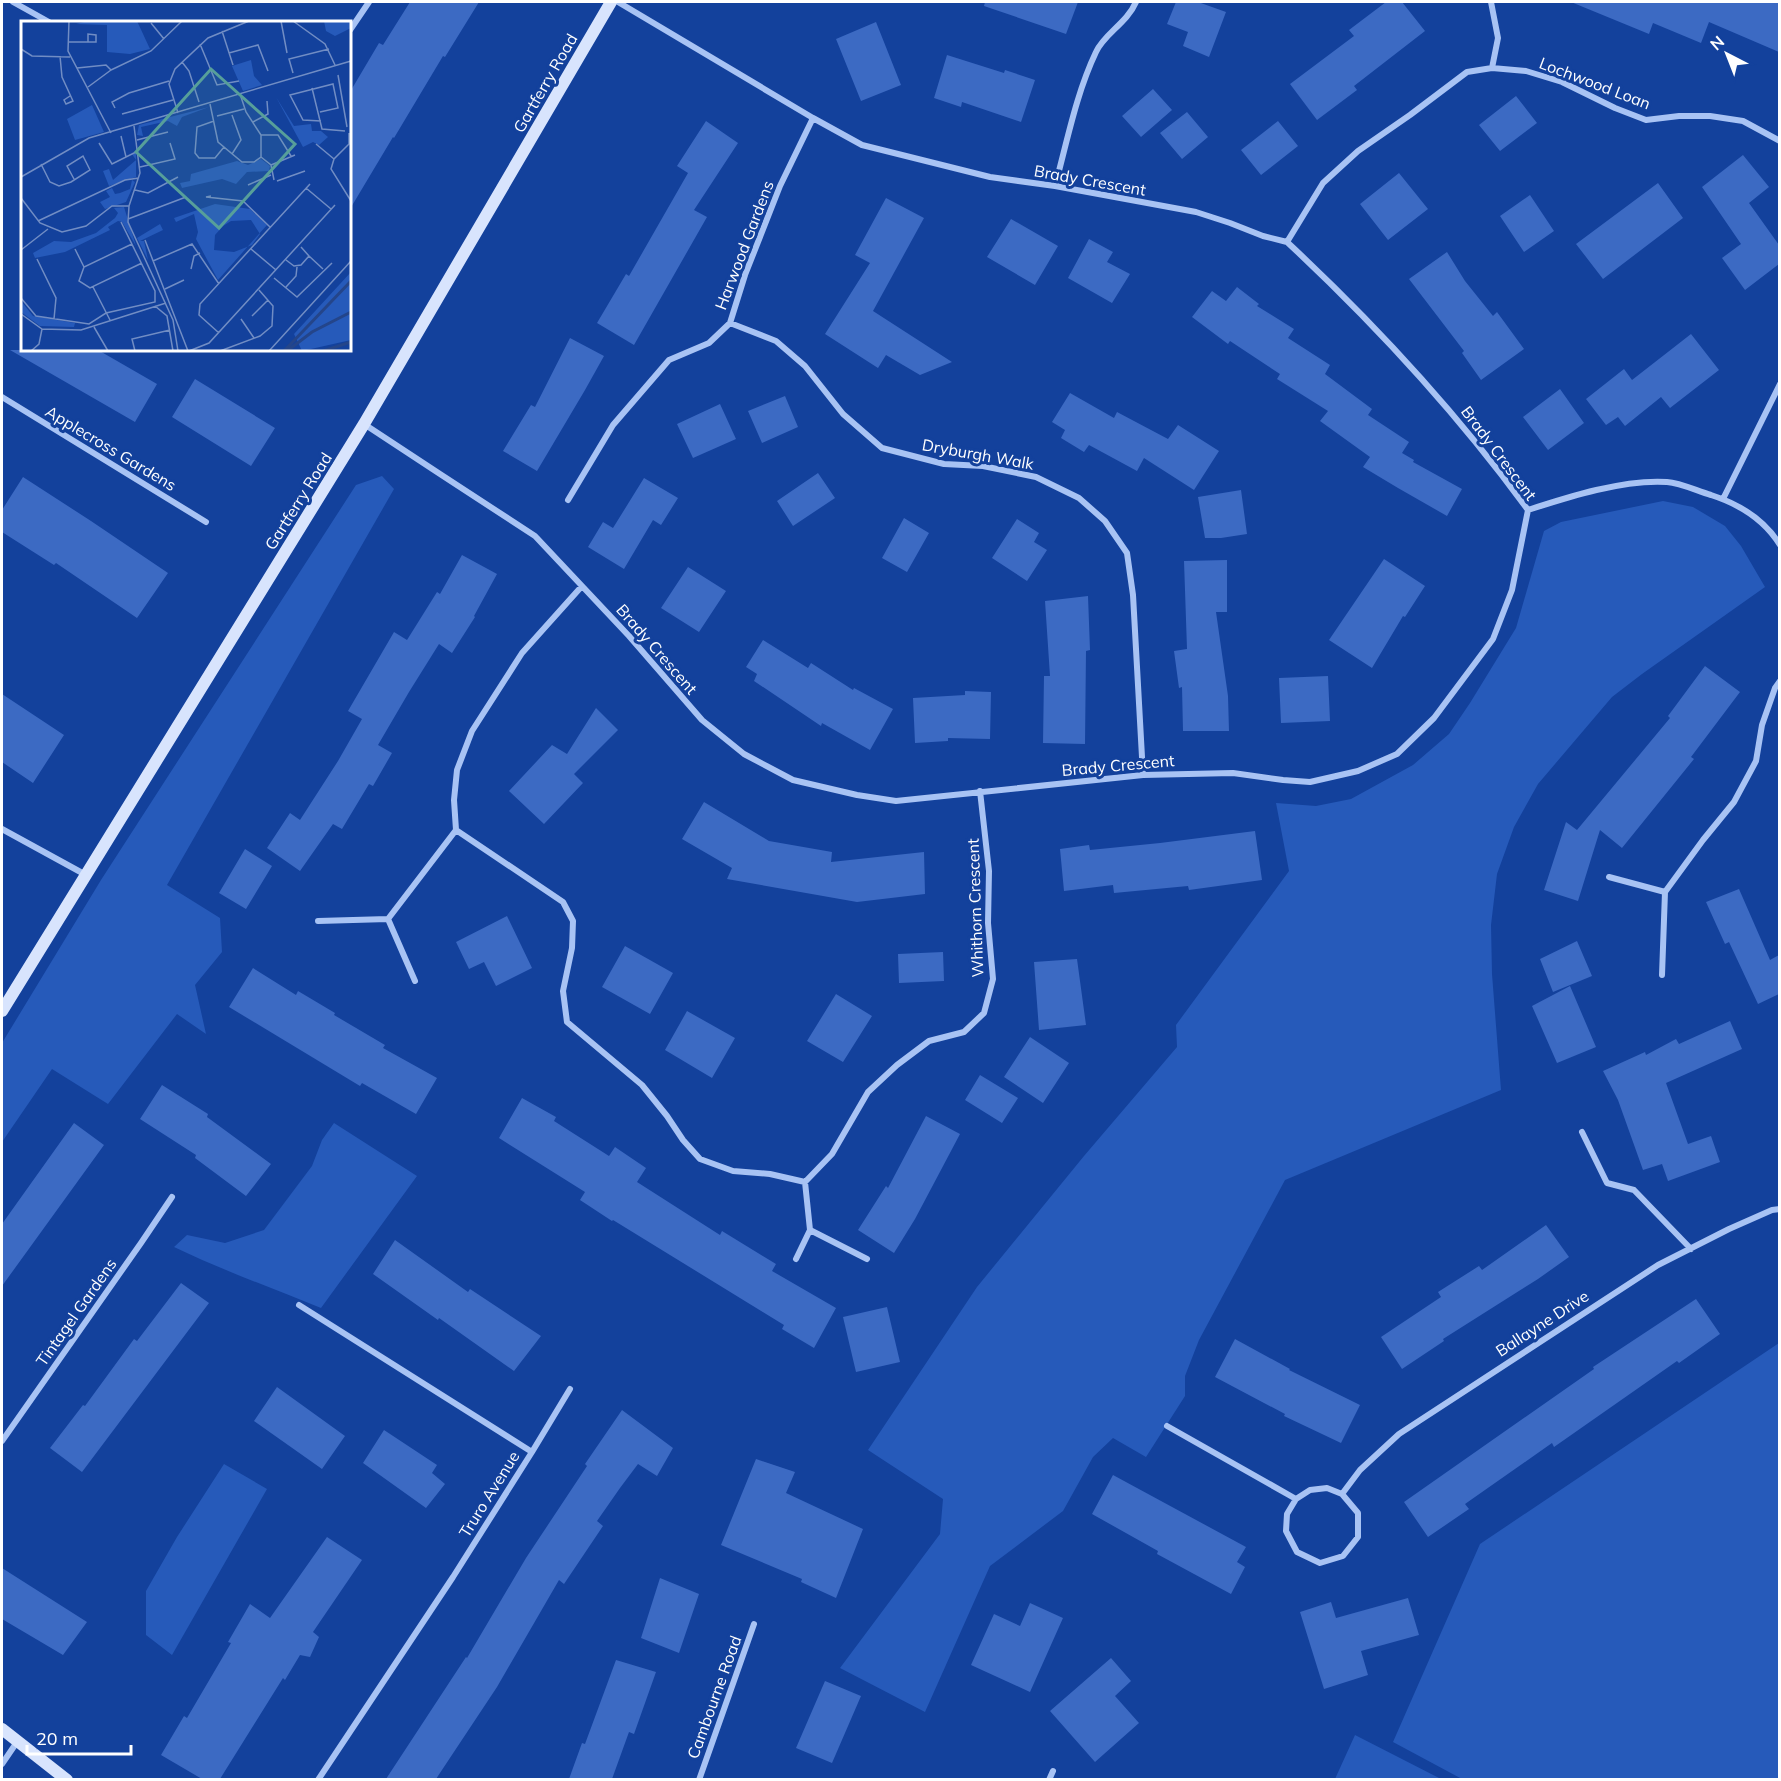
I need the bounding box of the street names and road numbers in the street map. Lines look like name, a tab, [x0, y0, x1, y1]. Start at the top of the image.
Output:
street label: Gartferry Road	[509, 30, 581, 136]
street label: Lochwood Loan	[1537, 53, 1653, 113]
street label: Brady Crescent	[1033, 160, 1148, 200]
street label: Harwood Gardens	[710, 178, 778, 312]
street label: Applecross Gardens	[42, 401, 180, 495]
street label: Brady Crescent	[1457, 402, 1541, 505]
street label: Dryburgh Walk	[921, 434, 1036, 474]
street label: Gartferry Road	[260, 449, 336, 553]
street label: Brady Crescent	[612, 600, 702, 699]
street label: Brady Crescent	[1061, 750, 1176, 780]
street label: Whithorn Crescent	[963, 838, 987, 978]
street label: Tintagel Gardens	[31, 1254, 121, 1370]
street label: Ballayne Drive	[1492, 1285, 1592, 1361]
street label: Truro Avenue	[454, 1447, 524, 1541]
street label: Cambourne Road	[682, 1633, 746, 1761]

